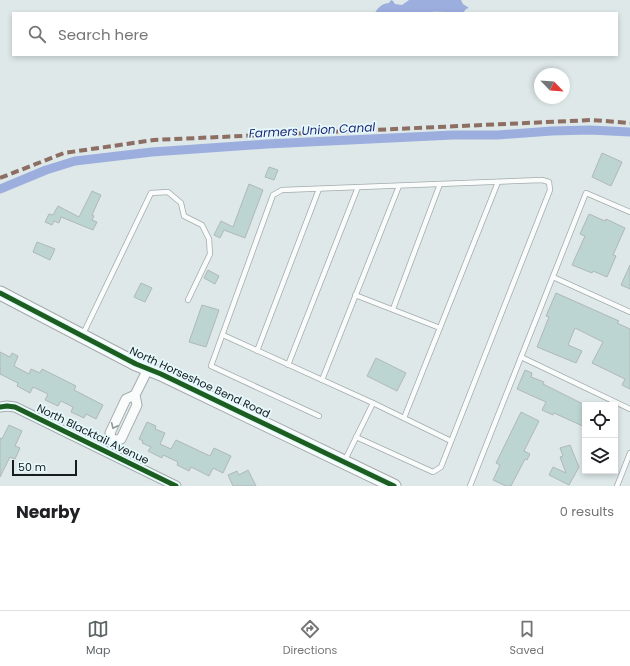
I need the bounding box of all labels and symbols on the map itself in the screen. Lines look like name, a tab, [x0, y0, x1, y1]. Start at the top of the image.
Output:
north arrow	[534, 68, 570, 104]
water label: Farmers Union Canal	[248, 118, 376, 142]
street label: North Horseshoe Bend Road	[127, 342, 273, 422]
street label: North Blacktail Avenue	[34, 400, 152, 468]
one-way arrow	[111, 422, 119, 430]
scale bar	[12, 458, 77, 477]

